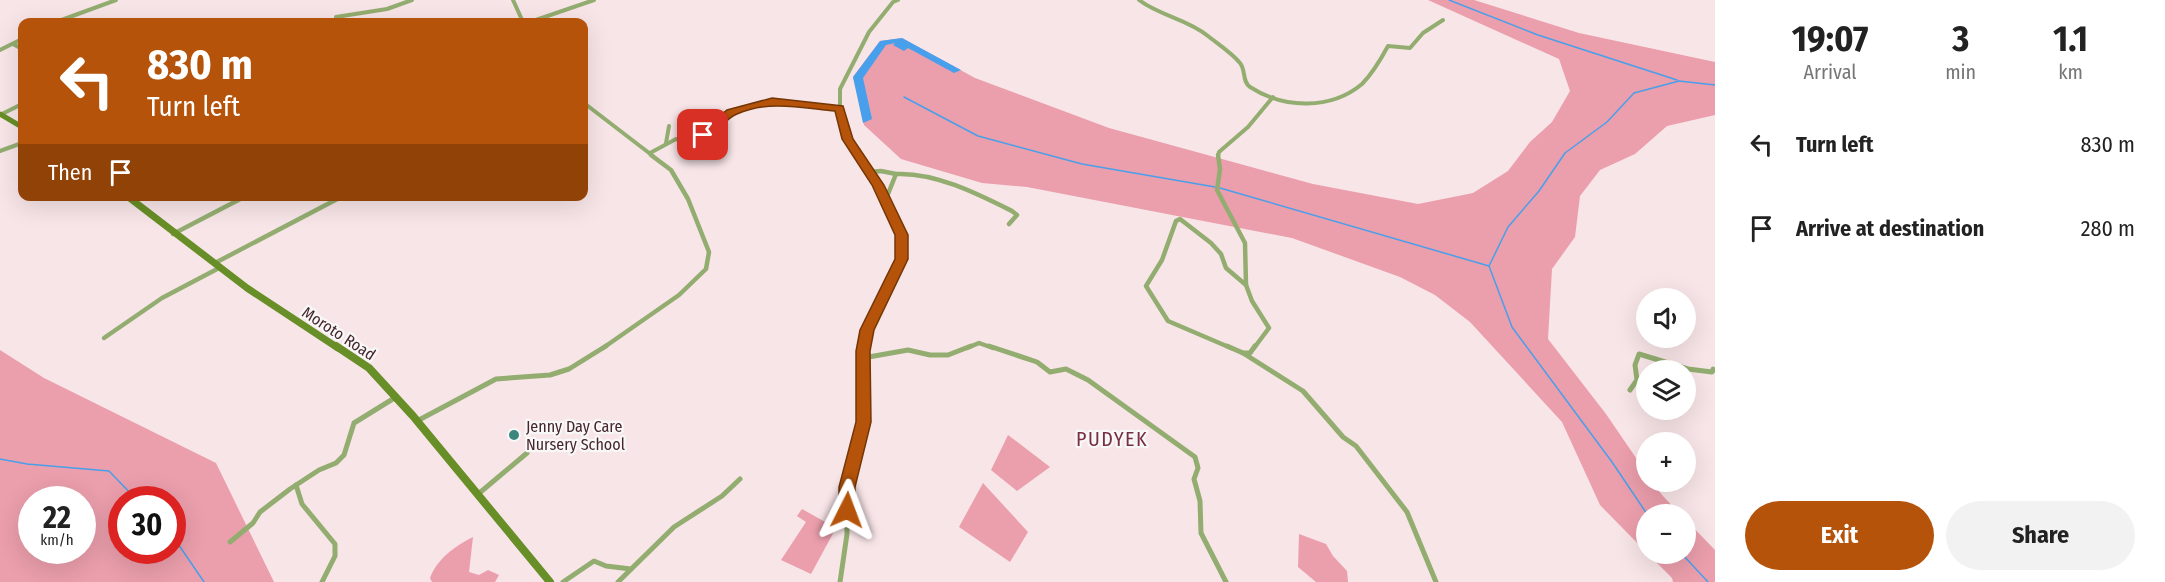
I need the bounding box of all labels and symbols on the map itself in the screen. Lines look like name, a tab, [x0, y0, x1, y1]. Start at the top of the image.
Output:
pin	[677, 109, 728, 160]
street label: Moroto Road	[298, 303, 379, 364]
place label: Jenny Day Care Nursery School	[526, 417, 625, 454]
district label: PUDYEK	[1076, 427, 1148, 451]
marker: Jenny Day Care Nursery School	[507, 428, 521, 442]
position arrow	[815, 478, 879, 542]
speed limit sign: 30	[108, 486, 186, 564]

